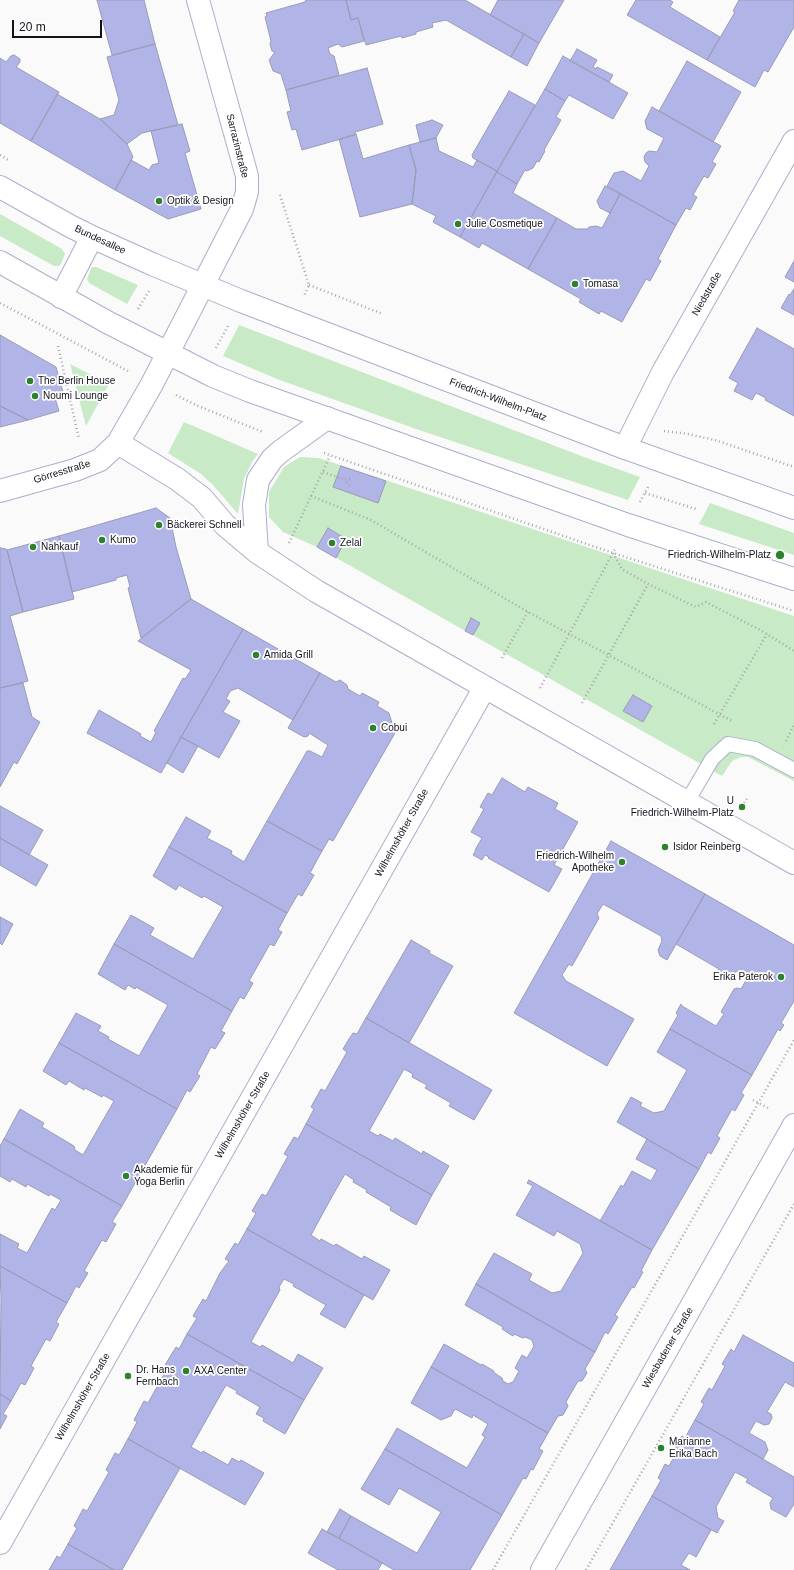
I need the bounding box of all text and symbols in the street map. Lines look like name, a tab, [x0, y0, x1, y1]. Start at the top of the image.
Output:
scale bar	[14, 12, 104, 38]
text: 20 m	[19, 20, 46, 34]
street label: Sarrazinstraße	[223, 113, 251, 179]
place label: Optik & Design	[167, 195, 234, 207]
marker: Optik & Design	[154, 196, 164, 206]
place label: Julie Cosmetique	[466, 218, 543, 230]
marker: Julie Cosmetique	[453, 219, 463, 229]
street label: Bundesallee	[73, 223, 127, 257]
street label: Niedstraße	[690, 270, 724, 318]
place label: Tomasa	[583, 278, 618, 290]
marker: Tomasa	[570, 279, 580, 289]
place label: The Berlin House	[38, 375, 115, 387]
marker: The Berlin House	[25, 376, 35, 386]
street label: Friedrich-Wilhelm-Platz	[448, 376, 548, 424]
place label: Noumi Lounge	[43, 390, 108, 402]
marker: Noumi Lounge	[30, 391, 40, 401]
street label: Görresstraße	[32, 458, 92, 486]
place label: Bäckerei Schnell	[167, 519, 241, 531]
marker: Bäckerei Schnell	[154, 520, 164, 530]
place label: Kumo	[110, 534, 136, 546]
marker: Kumo	[97, 535, 107, 545]
place label: Zelal	[340, 537, 362, 549]
marker: Zelal	[327, 538, 337, 548]
place label: Nahkauf	[41, 541, 78, 553]
marker: Nahkauf	[28, 542, 38, 552]
place label: Friedrich-Wilhelm-Platz	[668, 549, 771, 561]
marker: Friedrich-Wilhelm-Platz	[774, 549, 786, 561]
place label: Amida Grill	[264, 649, 313, 661]
marker: Amida Grill	[251, 650, 261, 660]
place label: Cobui	[381, 722, 407, 734]
marker: Cobui	[368, 723, 378, 733]
street label: Wilhelmshöher Straße	[373, 787, 431, 879]
place label: U Friedrich-Wilhelm-Platz	[631, 795, 734, 818]
marker: U Friedrich-Wilhelm-Platz	[737, 802, 747, 812]
place label: Isidor Reinberg	[673, 841, 741, 853]
marker: Isidor Reinberg	[660, 842, 670, 852]
place label: Friedrich-Wilhelm Apotheke	[536, 850, 614, 874]
marker: Friedrich-Wilhelm Apotheke	[617, 857, 627, 867]
place label: Erika Paterok	[713, 971, 773, 983]
marker: Erika Paterok	[776, 972, 786, 982]
street label: Wilhelmshöher Straße	[213, 1069, 273, 1161]
place label: Akademie für Yoga Berlin	[134, 1164, 193, 1188]
marker: Akademie für Yoga Berlin	[121, 1171, 131, 1181]
street label: Wiesbadener Straße	[640, 1305, 696, 1391]
street label: Wilhelmshöher Straße	[53, 1351, 113, 1443]
place label: Dr. Hans Fernbach	[136, 1364, 178, 1388]
place label: AXA Center	[194, 1365, 247, 1377]
marker: AXA Center	[181, 1366, 191, 1376]
marker: Dr. Hans Fernbach	[123, 1371, 133, 1381]
place label: Marianne Erika Bach	[669, 1436, 717, 1460]
marker: Marianne Erika Bach	[656, 1443, 666, 1453]

